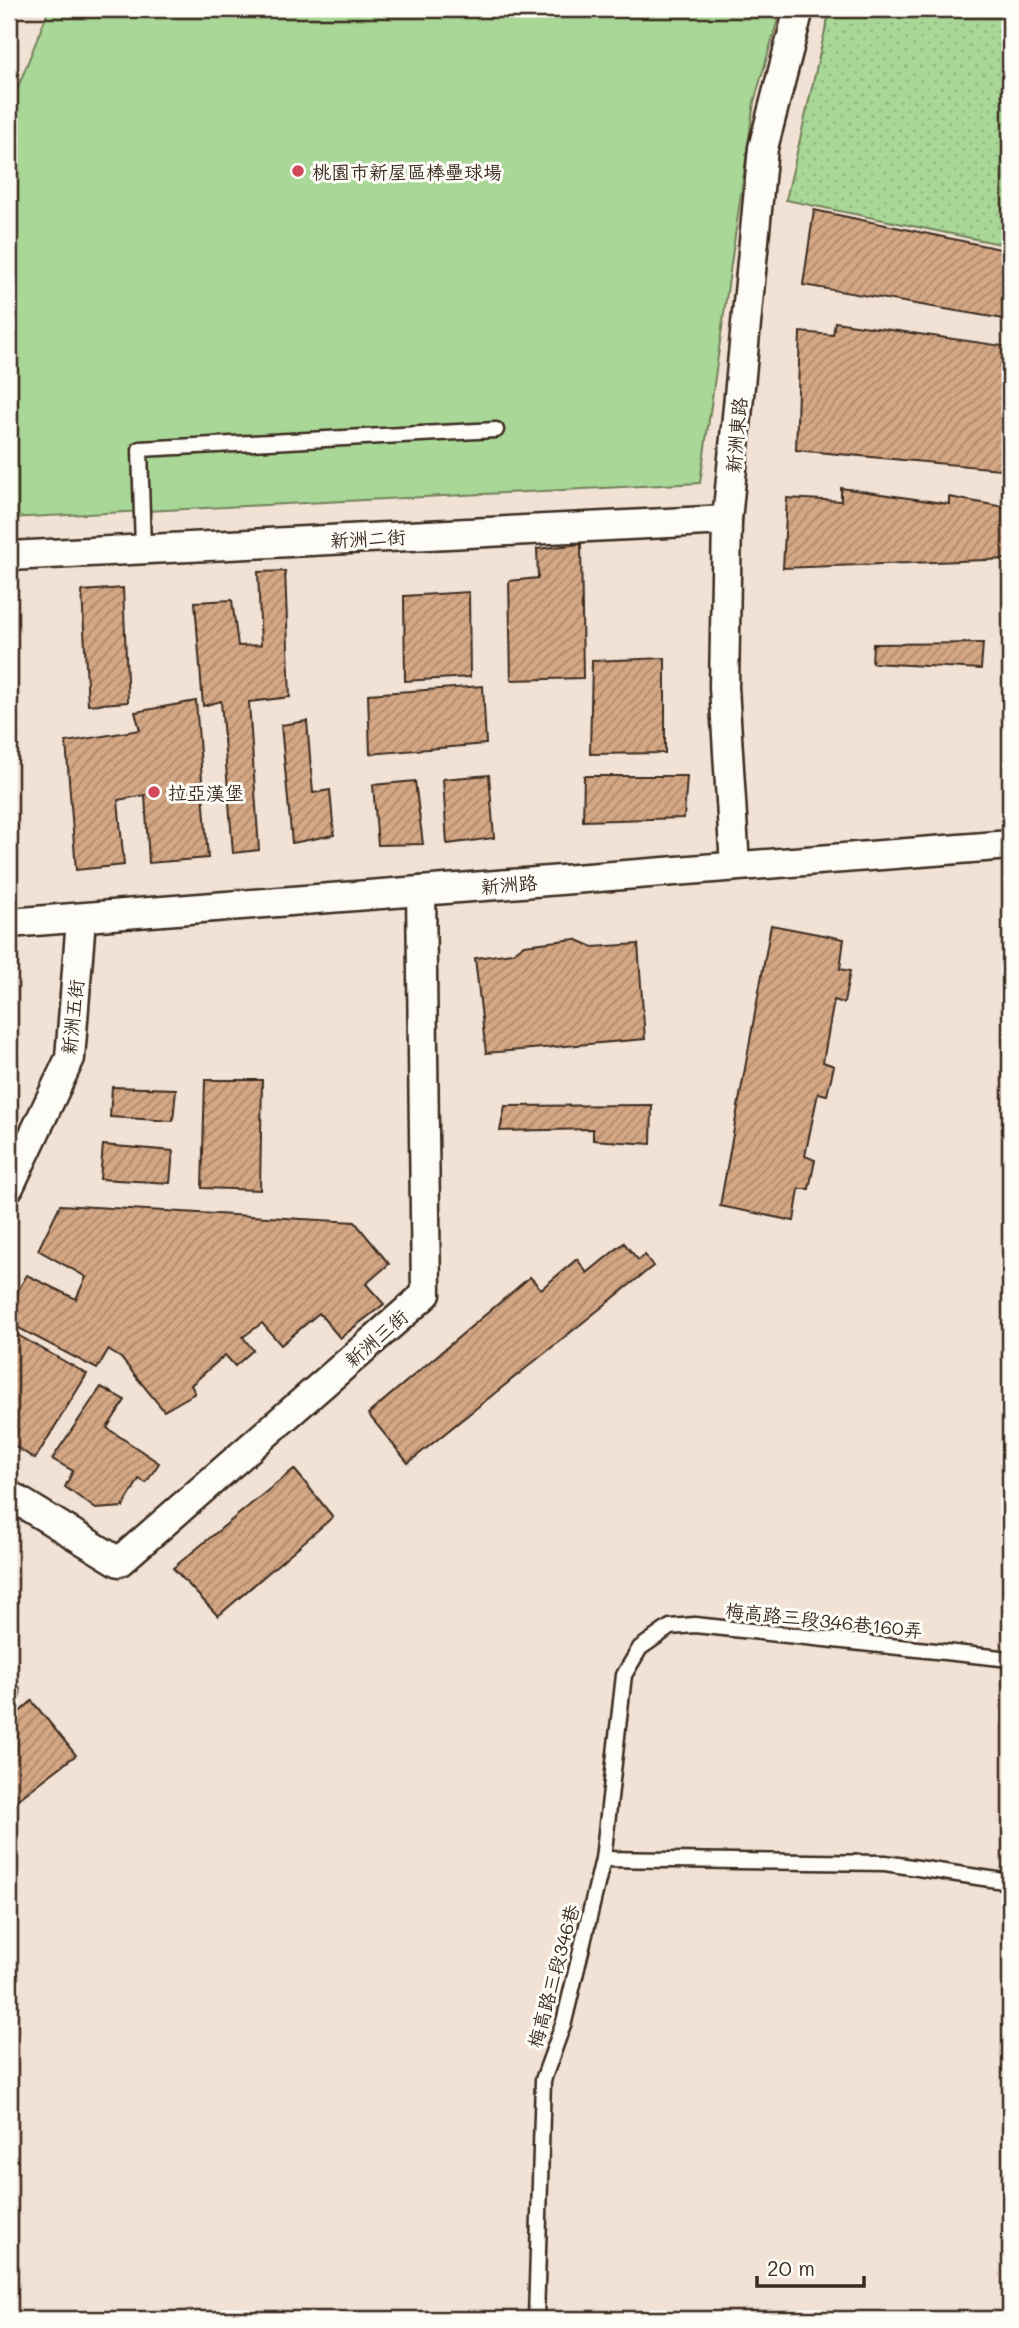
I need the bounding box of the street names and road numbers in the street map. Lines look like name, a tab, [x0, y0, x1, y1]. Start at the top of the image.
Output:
street label: 新洲東路	[720, 396, 752, 474]
street label: 新洲二街	[329, 524, 407, 552]
street label: 新洲路	[480, 869, 538, 899]
street label: 新洲五街	[56, 978, 88, 1056]
street label: 新洲三街	[339, 1304, 413, 1372]
street label: 梅高路三段346巷160弄	[724, 1597, 924, 1643]
street label: 梅高路三段346巷	[522, 1901, 584, 2051]

